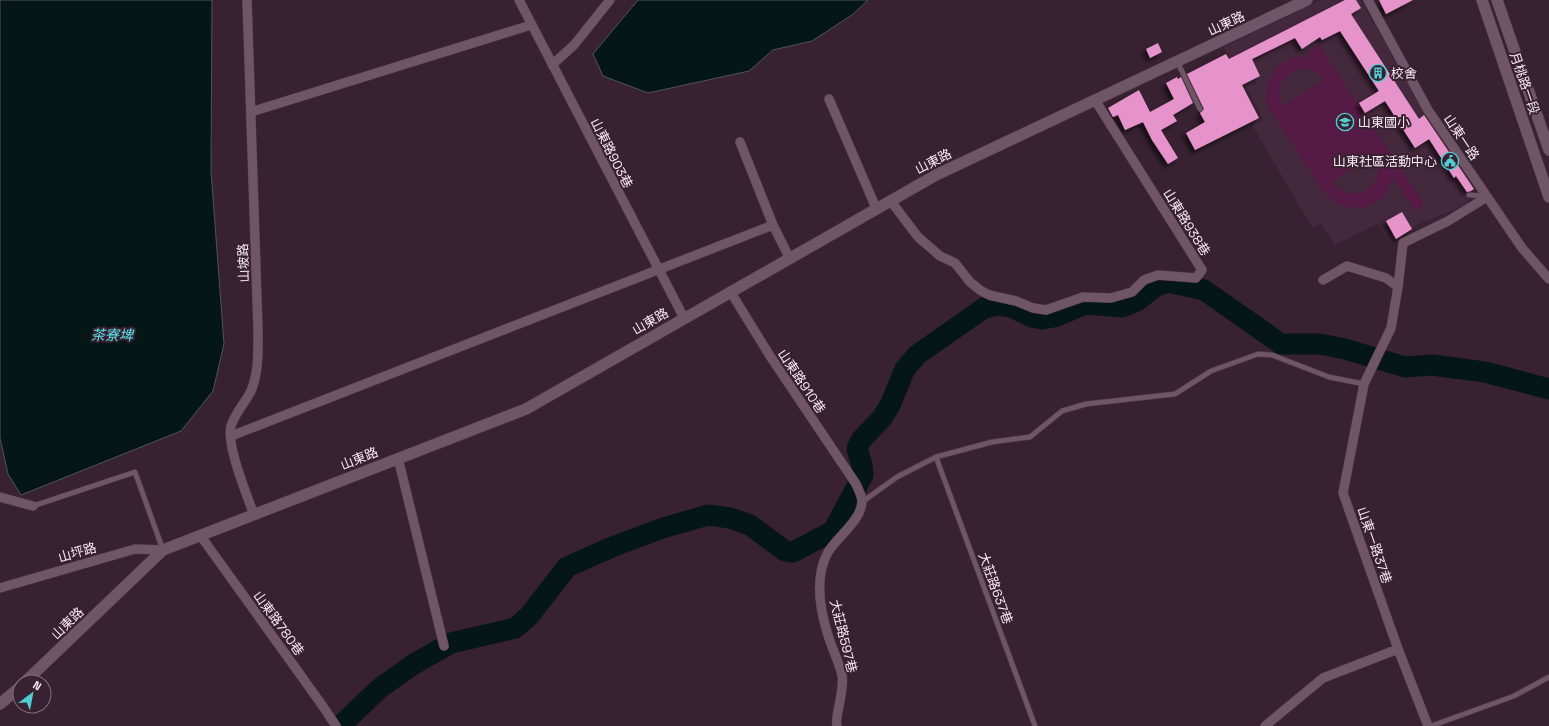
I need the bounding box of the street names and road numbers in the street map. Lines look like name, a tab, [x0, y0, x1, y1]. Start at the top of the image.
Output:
street label: 山東路	[1205, 8, 1247, 39]
street label: 月桃路一段	[1506, 50, 1543, 117]
street label: 山東一路	[1440, 111, 1483, 164]
street label: 山東路903巷	[587, 115, 636, 191]
street label: 山東路	[912, 145, 954, 178]
street label: 山東路938巷	[1159, 186, 1214, 259]
street label: 山坡路	[234, 243, 253, 283]
street label: 山東路	[629, 304, 671, 339]
street label: 山東路910巷	[774, 346, 829, 417]
street label: 山東路	[338, 443, 380, 474]
street label: 山東一路37巷	[1353, 504, 1396, 586]
street label: 山坪路	[56, 539, 98, 566]
street label: 大莊路637巷	[975, 550, 1016, 626]
street label: 山東路780巷	[249, 588, 308, 659]
street label: 大莊路597巷	[826, 598, 861, 674]
street label: 山東路	[47, 604, 87, 643]

